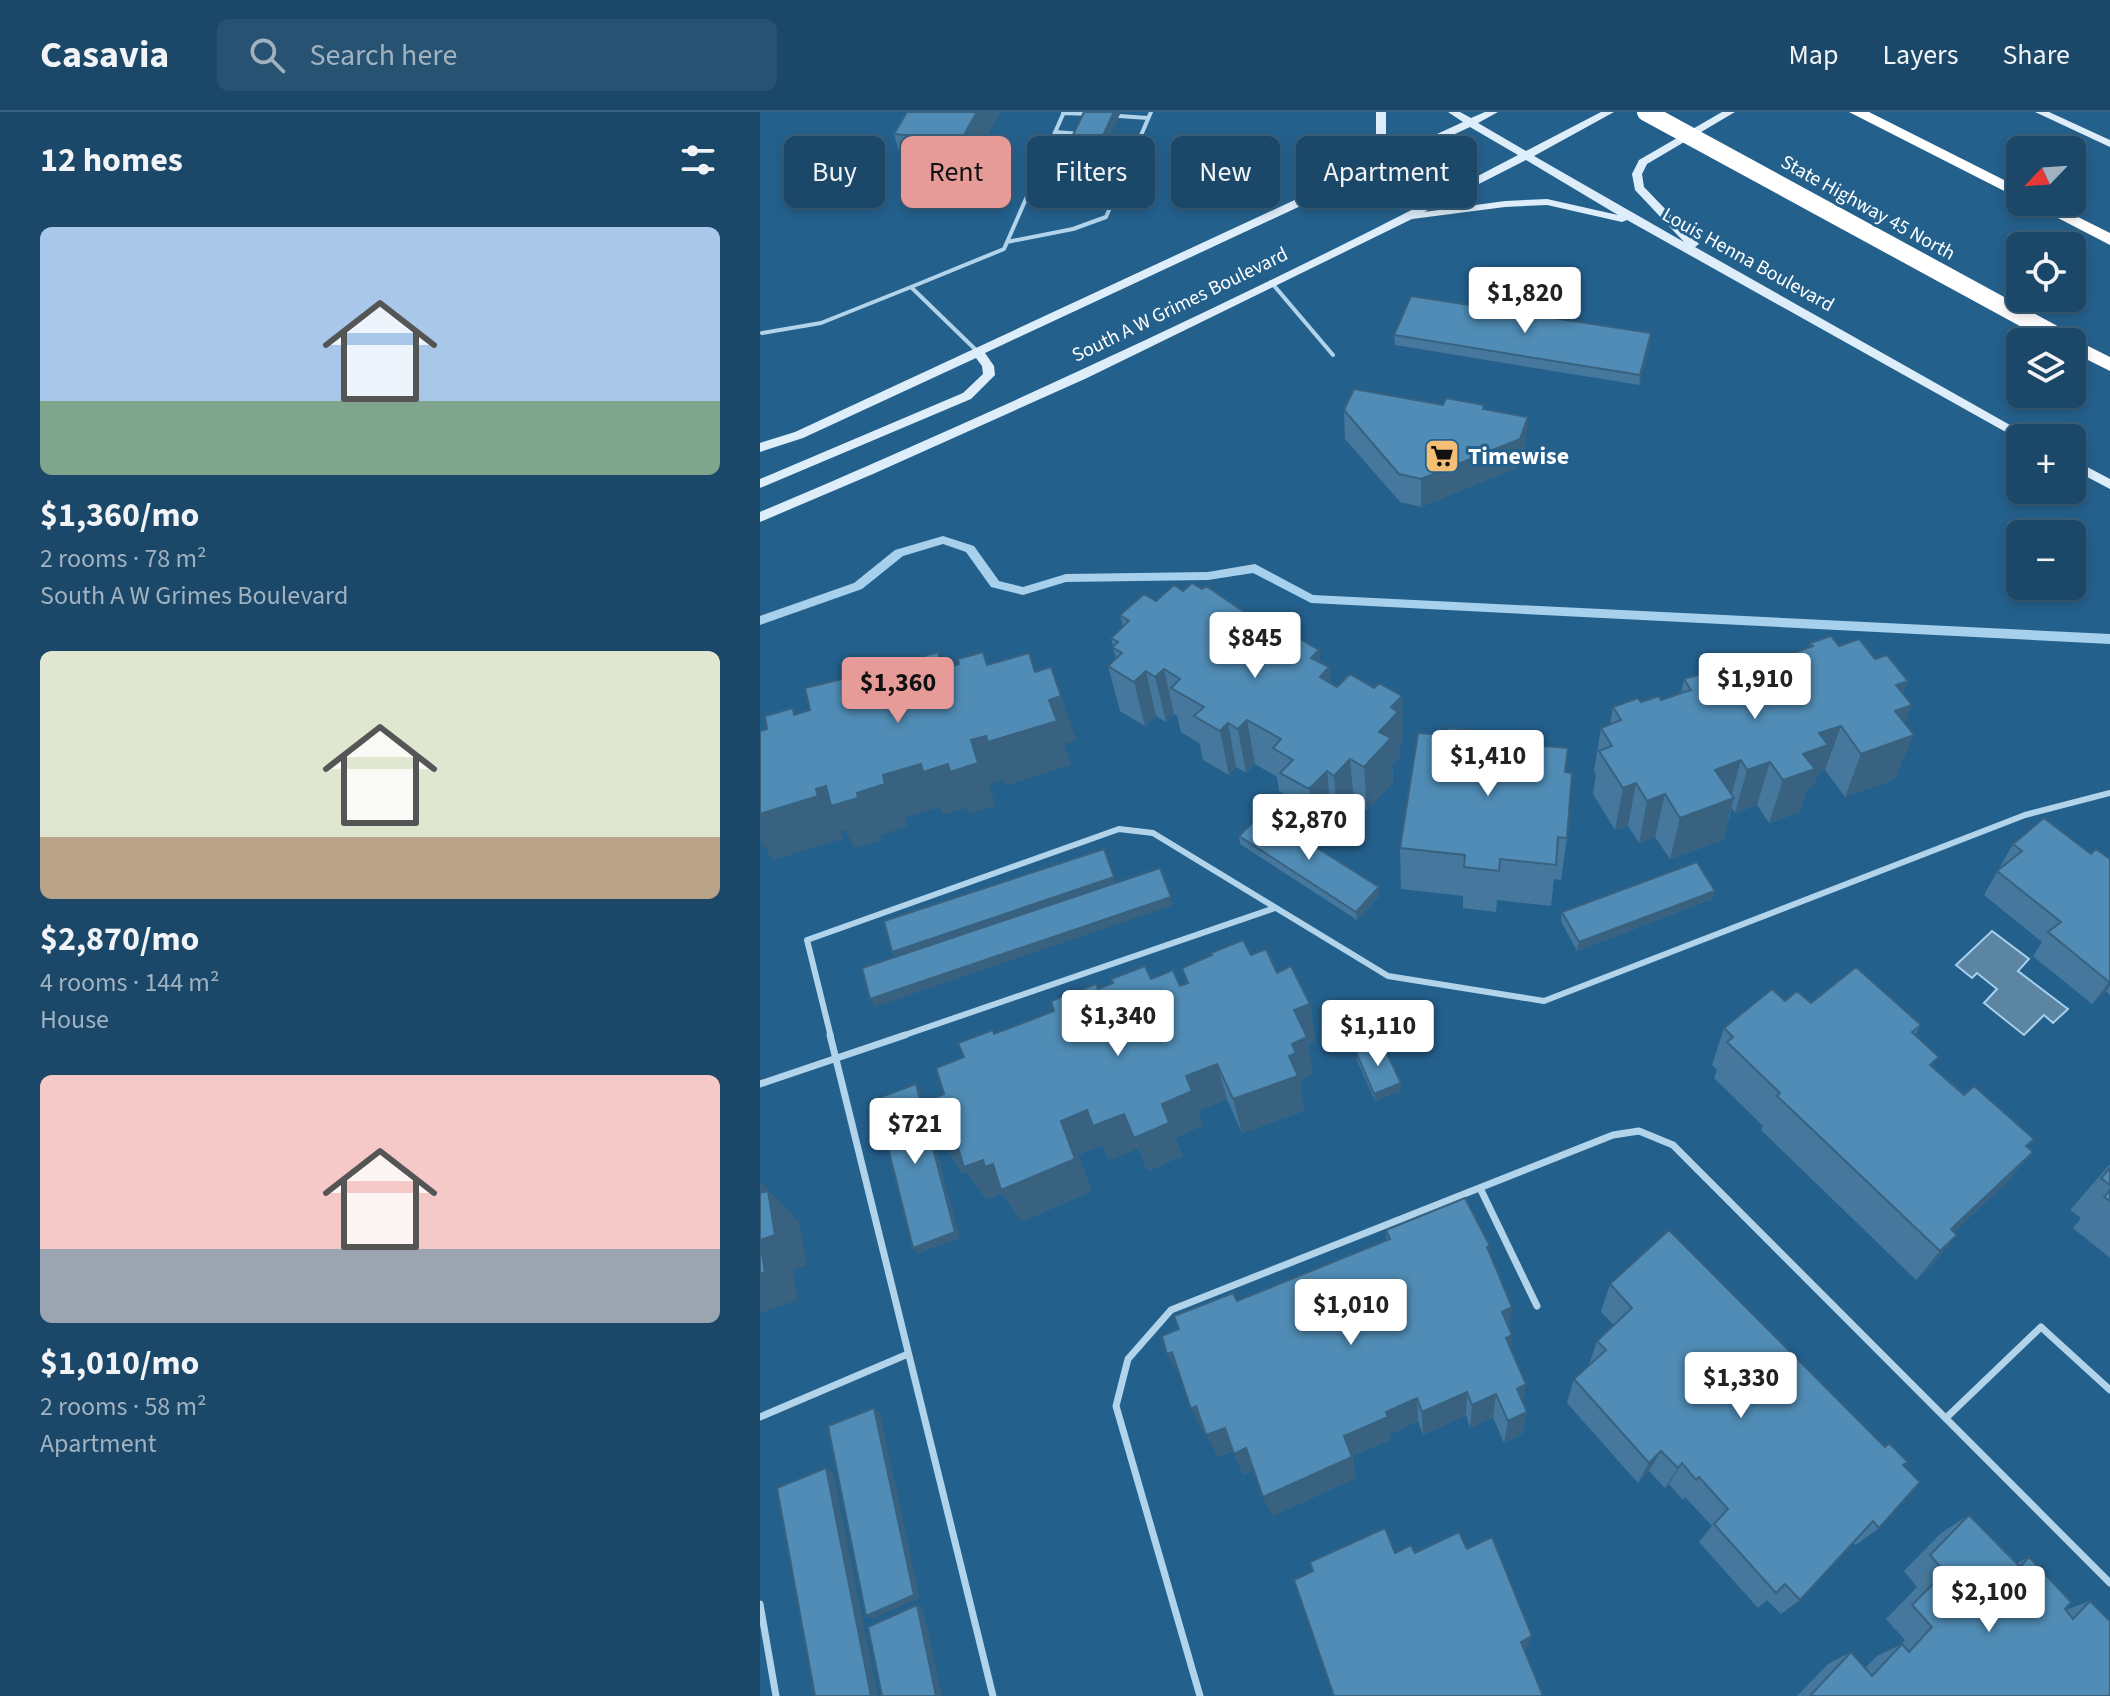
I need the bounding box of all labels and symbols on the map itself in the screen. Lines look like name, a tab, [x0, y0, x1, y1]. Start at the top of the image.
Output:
north arrow	[2006, 136, 2086, 216]
street label: State Highway 45 North	[1776, 148, 1960, 268]
street label: Louis Henna Boulevard	[1657, 201, 1839, 319]
street label: South A W Grimes Boulevard	[1067, 240, 1293, 370]
pin: $1,820	[1460, 267, 1590, 335]
supermarket icon: Timewise	[1423, 437, 1461, 475]
place label: Timewise	[1468, 439, 1569, 474]
pin: $845	[1208, 612, 1302, 680]
pin: $1,910	[1690, 653, 1820, 721]
pin: $1,360	[833, 657, 963, 725]
pin: $1,410	[1423, 730, 1553, 798]
pin: $2,870	[1244, 794, 1374, 862]
pin: $1,340	[1053, 990, 1183, 1058]
pin: $1,110	[1313, 1000, 1443, 1068]
pin: $721	[868, 1098, 962, 1166]
pin: $1,010	[1286, 1279, 1416, 1347]
pin: $1,330	[1676, 1352, 1806, 1420]
pin: $2,100	[1924, 1566, 2054, 1634]

